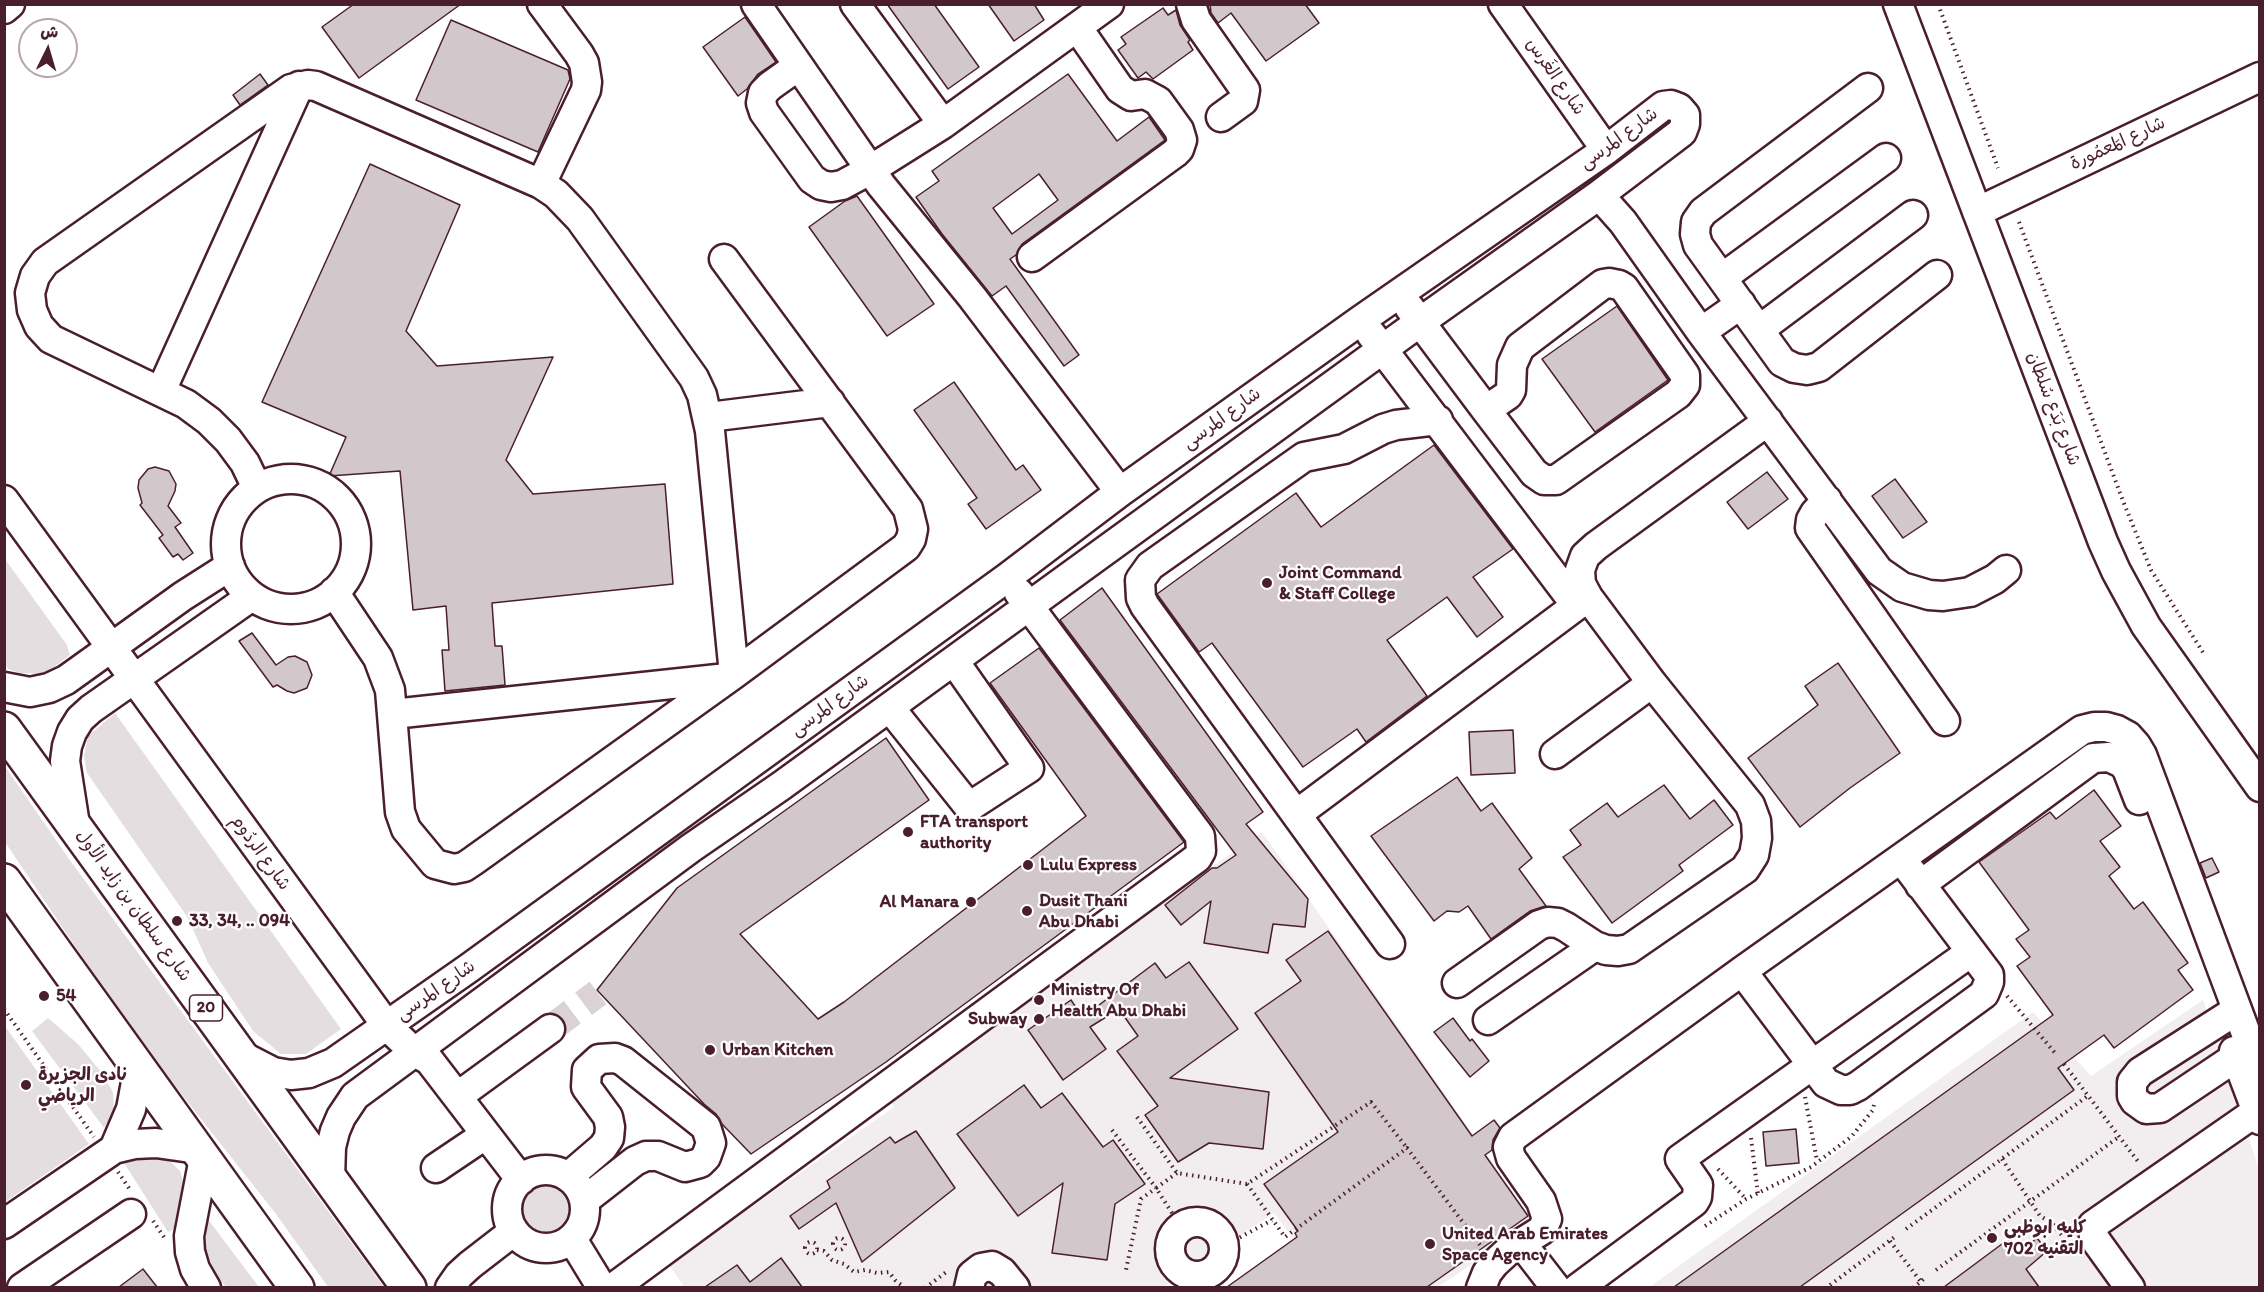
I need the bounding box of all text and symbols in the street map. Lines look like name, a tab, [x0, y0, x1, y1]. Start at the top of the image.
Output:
north arrow	[18, 18, 78, 78]
text: ش	[40, 21, 59, 42]
street label: شارع الغَرس	[1521, 34, 1589, 120]
street label: شارع المرسى	[1576, 103, 1662, 175]
street label: شارع المَعمُورة	[2067, 112, 2169, 176]
street label: شارع بَدَع سُلطان	[2021, 349, 2085, 469]
street label: شارع المرسى	[1179, 383, 1265, 455]
place label: Joint Command & Staff College	[1279, 562, 1402, 604]
marker: Joint Command & Staff College	[1260, 576, 1274, 590]
street label: شارع المرسى	[787, 670, 873, 742]
street label: شارع الردُوم	[225, 811, 295, 895]
place label: FTA transport authority	[920, 811, 1028, 854]
marker: FTA transport authority	[901, 825, 915, 839]
street label: شارع سلطان بن زايد الأول	[71, 826, 195, 986]
place label: Lulu Express	[1040, 854, 1137, 876]
marker: Lulu Express	[1021, 858, 1035, 872]
place label: Dusit Thani Abu Dhabi	[1039, 890, 1128, 932]
place label: Al Manara	[880, 891, 959, 913]
marker: Al Manara	[964, 895, 978, 909]
marker: Dusit Thani Abu Dhabi	[1020, 904, 1034, 918]
place label: 33, 34, .. 094	[189, 910, 290, 932]
marker: 33, 34, .. 094	[170, 914, 184, 928]
street label: شارع المرسى	[392, 956, 480, 1026]
place label: Ministry Of Health Abu Dhabi	[1051, 979, 1186, 1022]
place label: 54	[56, 985, 76, 1007]
marker: 54	[37, 989, 51, 1003]
marker: Ministry Of Health Abu Dhabi	[1032, 993, 1046, 1007]
road number: 20	[190, 995, 222, 1021]
place label: Subway	[968, 1008, 1027, 1030]
marker: Subway	[1032, 1012, 1046, 1026]
place label: Urban Kitchen	[722, 1039, 833, 1061]
marker: Urban Kitchen	[703, 1043, 717, 1057]
place label: نادى الجزيرة الرياضي	[38, 1064, 128, 1106]
marker: نادى الجزيرة الرياضي	[19, 1078, 33, 1092]
place label: كليه ابوظبي التقنيه 702	[2004, 1217, 2086, 1260]
place label: United Arab Emirates Space Agency	[1442, 1223, 1608, 1266]
marker: كليه ابوظبي التقنيه 702	[1985, 1231, 1999, 1245]
marker: United Arab Emirates Space Agency	[1423, 1237, 1437, 1251]

